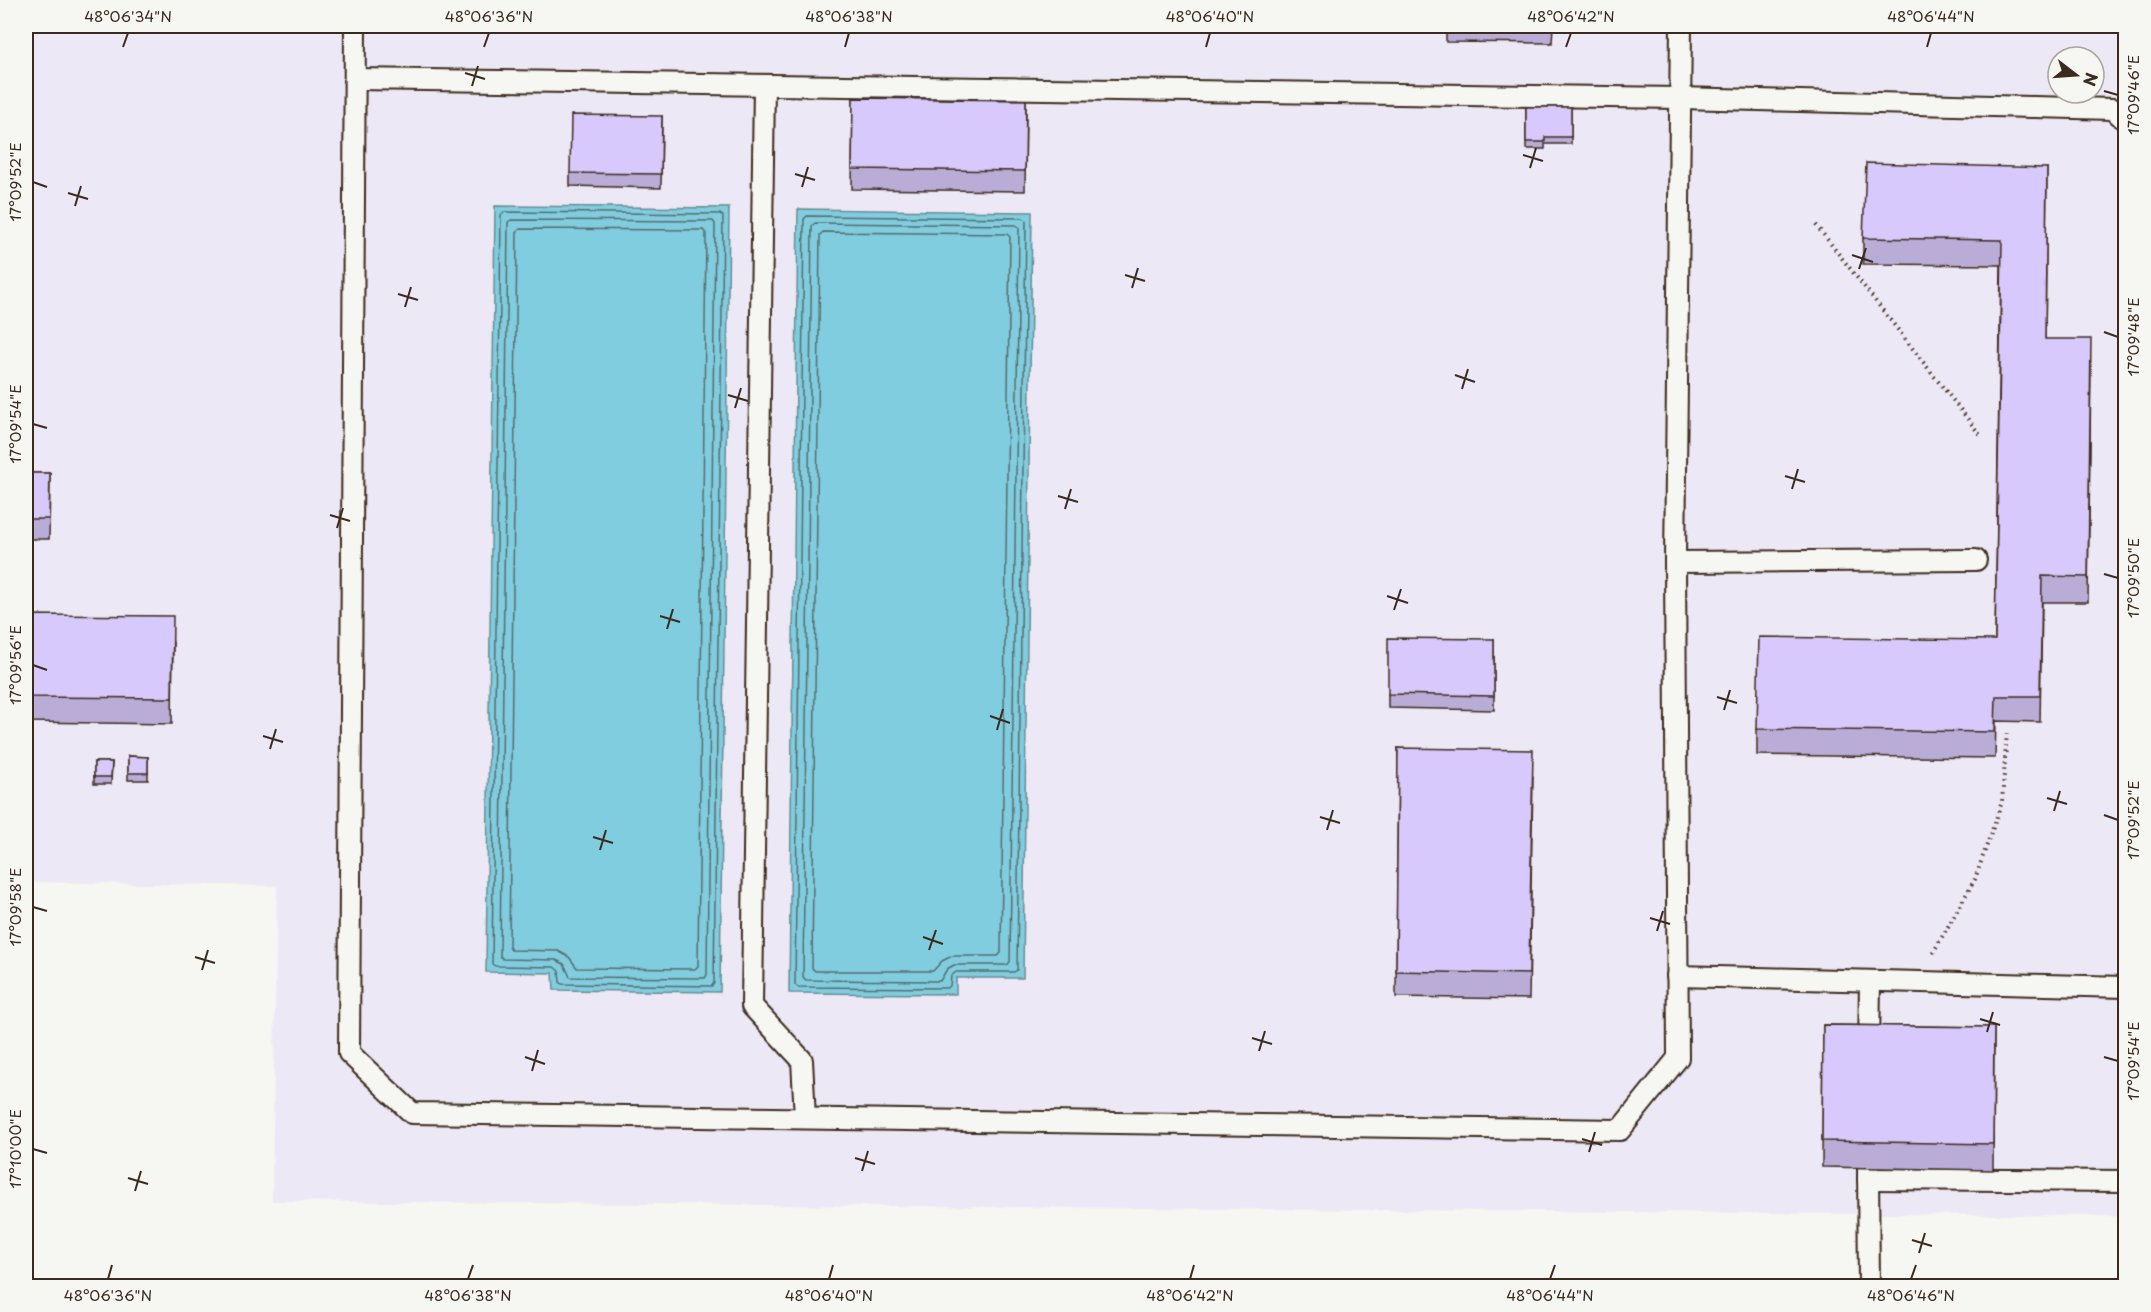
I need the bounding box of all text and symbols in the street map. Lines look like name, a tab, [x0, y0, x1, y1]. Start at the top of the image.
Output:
text: 48°06'34"N	[84, 4, 172, 27]
text: 48°06'36"N	[445, 4, 533, 27]
text: 48°06'38"N	[805, 4, 893, 27]
text: 48°06'40"N	[1166, 4, 1254, 27]
text: 48°06'42"N	[1527, 4, 1615, 27]
text: 48°06'44"N	[1887, 4, 1975, 27]
north arrow	[2046, 45, 2106, 105]
text: 17°09'46"E	[2121, 55, 2144, 135]
text: N	[2078, 70, 2105, 89]
text: 17°09'52"E	[3, 142, 26, 222]
text: 17°09'48"E	[2121, 297, 2144, 377]
text: 17°09'54"E	[3, 384, 26, 464]
text: 17°09'50"E	[2121, 538, 2144, 618]
text: 17°09'56"E	[3, 625, 26, 705]
text: 17°09'52"E	[2121, 780, 2144, 860]
text: 17°09'58"E	[3, 867, 26, 947]
text: 17°09'54"E	[2121, 1021, 2144, 1101]
text: 17°10'00"E	[3, 1109, 26, 1189]
text: 48°06'36"N	[64, 1283, 152, 1306]
text: 48°06'38"N	[424, 1283, 512, 1306]
text: 48°06'40"N	[785, 1283, 873, 1306]
text: 48°06'42"N	[1146, 1283, 1234, 1306]
text: 48°06'44"N	[1506, 1283, 1594, 1306]
text: 48°06'46"N	[1867, 1283, 1955, 1306]

